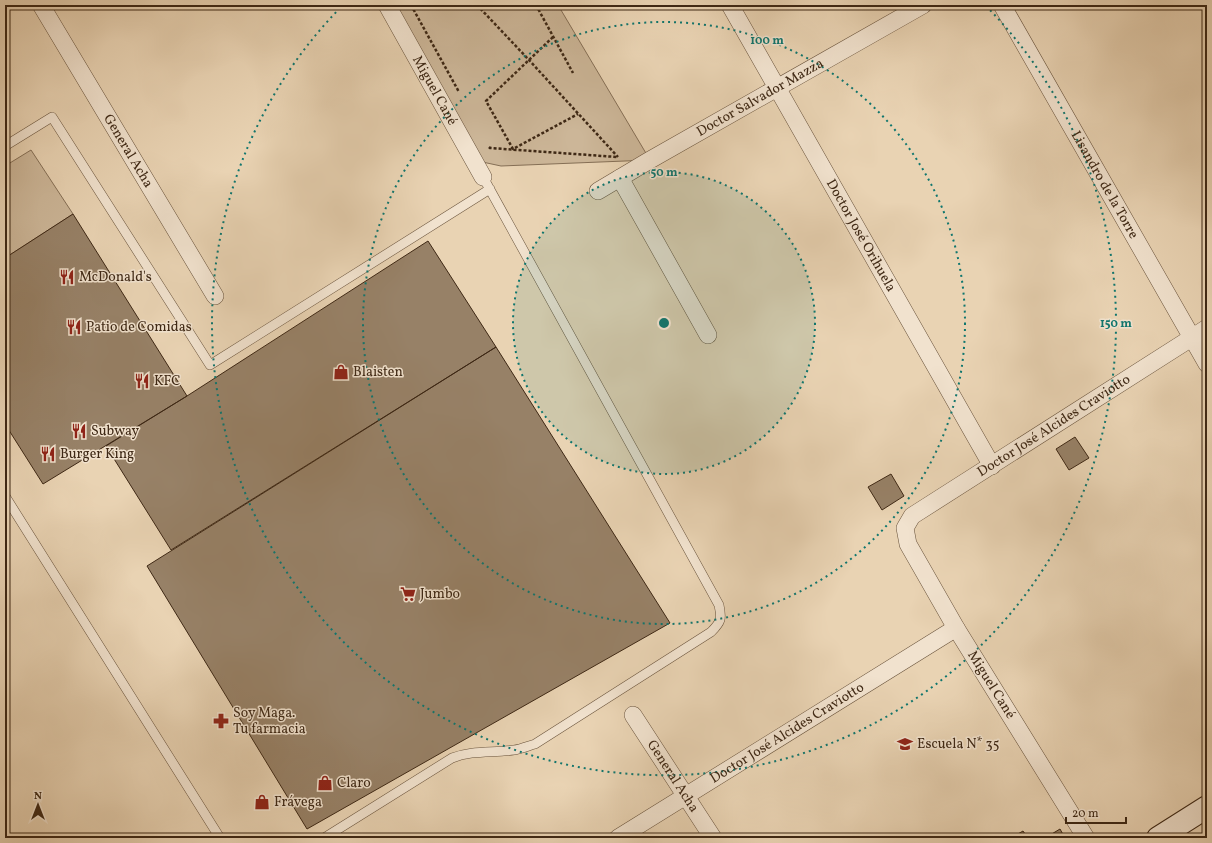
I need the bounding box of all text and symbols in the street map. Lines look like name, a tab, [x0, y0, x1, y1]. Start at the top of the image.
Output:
text: 100 m	[750, 33, 784, 49]
street label: Miguel Cané	[408, 52, 462, 129]
street label: Doctor Salvador Mazza	[693, 54, 827, 141]
street label: General Acha	[99, 111, 158, 191]
street label: Lisandro de la Torre	[1066, 127, 1143, 243]
text: 50 m	[650, 165, 678, 181]
street label: Doctor José Orihuela	[821, 176, 901, 295]
restaurant icon: McDonald's	[58, 268, 76, 286]
place label: McDonald's	[79, 268, 152, 287]
centre of rings	[657, 316, 671, 330]
text: 150 m	[1100, 316, 1132, 332]
restaurant icon: Patio de Comidas	[65, 318, 83, 336]
place label: Patio de Comidas	[86, 318, 192, 337]
shop icon: Blaisten	[332, 363, 350, 381]
place label: Blaisten	[353, 363, 403, 382]
street label: Doctor José Alcides Craviotto	[974, 370, 1134, 481]
restaurant icon: KFC	[133, 372, 151, 390]
place label: KFC	[154, 372, 181, 391]
restaurant icon: Subway	[70, 422, 88, 440]
place label: Subway	[91, 422, 140, 441]
restaurant icon: Burger King	[39, 445, 57, 463]
place label: Burger King	[60, 445, 134, 464]
supermarket icon: Jumbo	[399, 585, 417, 603]
place label: Jumbo	[420, 585, 460, 604]
street label: Miguel Cané	[963, 647, 1020, 723]
street label: Doctor José Alcides Craviotto	[706, 678, 868, 788]
place label: Soy Maga. Tu farmacia	[233, 704, 306, 739]
pharmacy icon: Soy Maga. Tu farmacia	[212, 712, 230, 730]
school or university icon: Escuela N* 35	[896, 735, 914, 753]
place label: Escuela N* 35	[917, 735, 999, 754]
street label: General Acha	[642, 736, 703, 816]
shop icon: Claro	[316, 774, 334, 792]
place label: Claro	[337, 774, 371, 793]
north arrow	[18, 785, 58, 825]
text: N	[34, 789, 42, 804]
shop icon: Frávega	[253, 793, 271, 811]
place label: Frávega	[274, 793, 322, 812]
scale bar	[1066, 799, 1126, 825]
text: 20 m	[1072, 806, 1099, 822]

